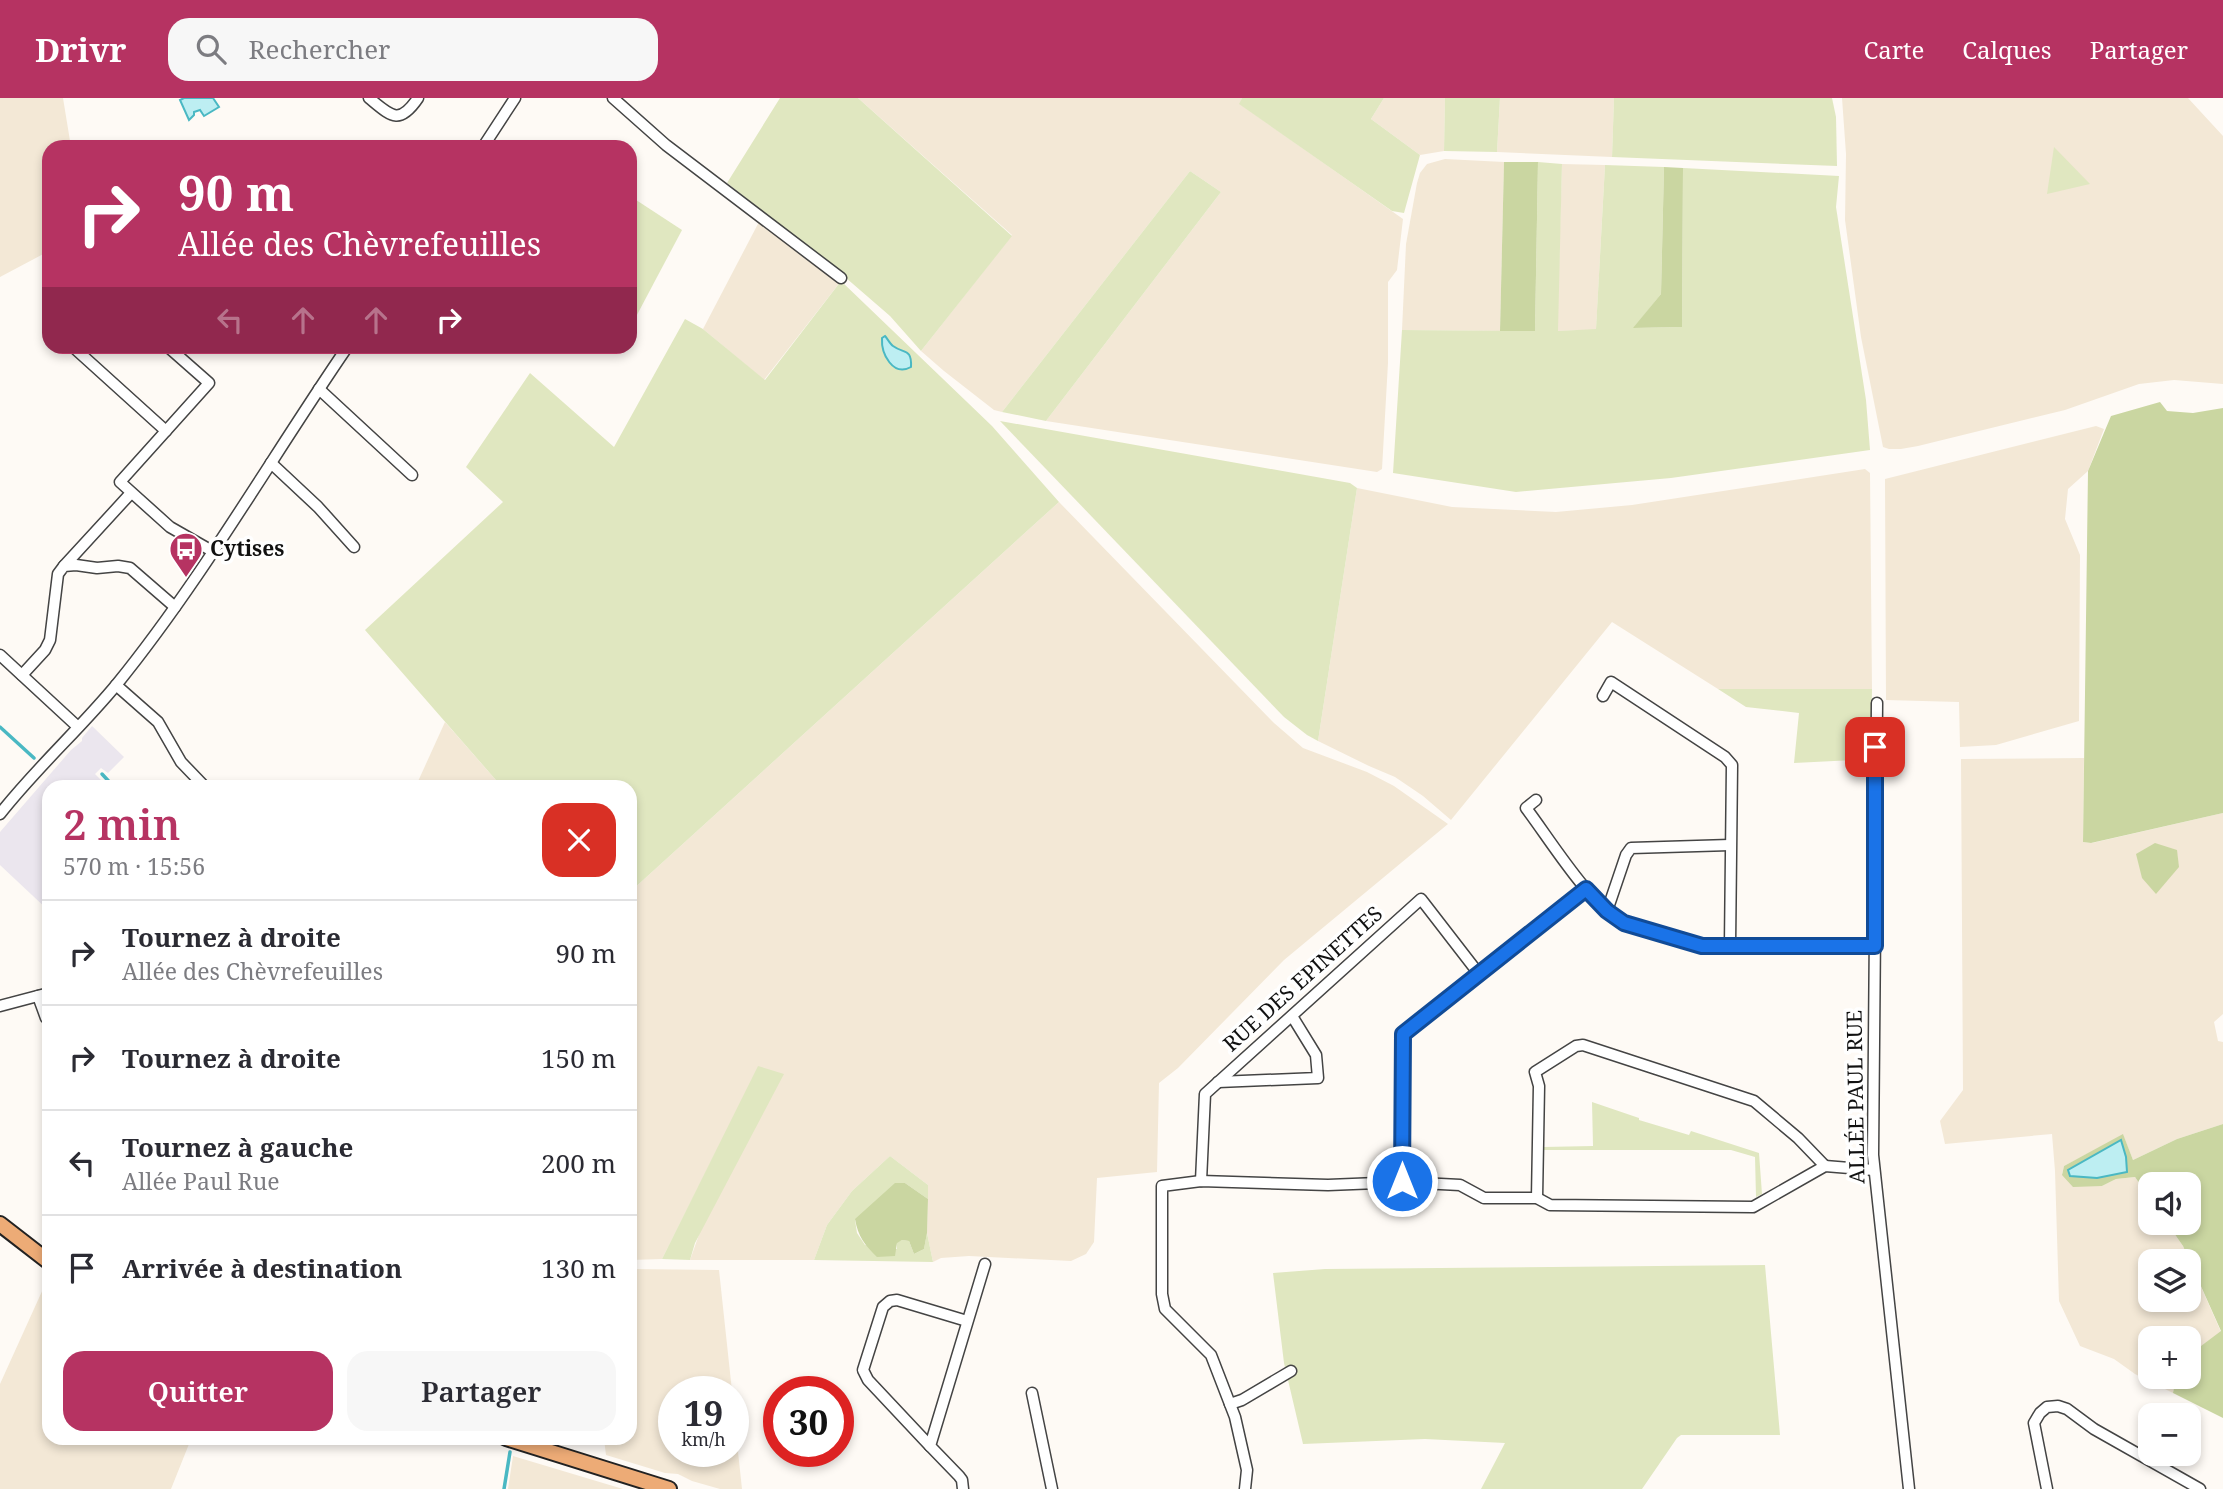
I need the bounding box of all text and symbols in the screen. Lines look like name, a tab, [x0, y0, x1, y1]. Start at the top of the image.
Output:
search box	[168, 18, 658, 81]
text: Drivr	[35, 27, 126, 72]
icon: search	[192, 30, 230, 68]
text: Rechercher	[248, 31, 390, 67]
text: Carte	[1864, 33, 1924, 66]
text: Calques	[1962, 33, 2052, 66]
text: Partager	[2090, 33, 2188, 66]
text: 90 m	[178, 159, 294, 225]
icon: right	[63, 168, 154, 259]
text: Allée des Chèvrefeuilles	[178, 222, 541, 265]
icon: left	[211, 301, 249, 339]
icon: ahead	[284, 301, 322, 339]
icon: ahead	[357, 301, 395, 339]
icon: right	[430, 301, 468, 339]
bus stop icon: Cytises	[167, 530, 205, 579]
place label: Cytises	[210, 534, 284, 562]
pin	[1845, 717, 1905, 777]
icon: arrive	[1856, 728, 1894, 766]
text: 2 min	[63, 795, 180, 852]
button: close	[542, 803, 616, 877]
text: 570 m · 15:56	[63, 850, 205, 882]
street label: RUE DES EPINETTES	[1217, 899, 1388, 1057]
text: Tournez à droite	[122, 919, 341, 955]
icon: right	[63, 934, 101, 972]
text: 90 m	[556, 935, 616, 971]
text: Allée des Chèvrefeuilles	[122, 955, 383, 987]
street label: ALLÉE PAUL RUE	[1839, 1010, 1871, 1184]
icon: right	[63, 1039, 101, 1077]
text: Tournez à droite	[122, 1040, 341, 1076]
text: 150 m	[541, 1040, 616, 1076]
text: Tournez à gauche	[122, 1129, 353, 1165]
icon: left	[63, 1144, 101, 1182]
position arrow	[1365, 1144, 1439, 1218]
text: 200 m	[541, 1145, 616, 1181]
text: Allée Paul Rue	[122, 1165, 280, 1197]
map controls	[2138, 1172, 2201, 1466]
button: sound	[2138, 1172, 2201, 1235]
icon: arrive	[63, 1249, 101, 1287]
button: layers	[2138, 1249, 2201, 1312]
text: Arrivée à destination	[122, 1250, 402, 1286]
text: 130 m	[541, 1250, 616, 1286]
button: +	[2138, 1326, 2201, 1389]
button: Quitter	[63, 1351, 333, 1431]
button: Partager	[347, 1351, 616, 1431]
speed limit sign: 30	[763, 1376, 854, 1467]
text: 19	[684, 1389, 723, 1436]
button: −	[2138, 1403, 2201, 1466]
text: km/h	[681, 1427, 726, 1451]

